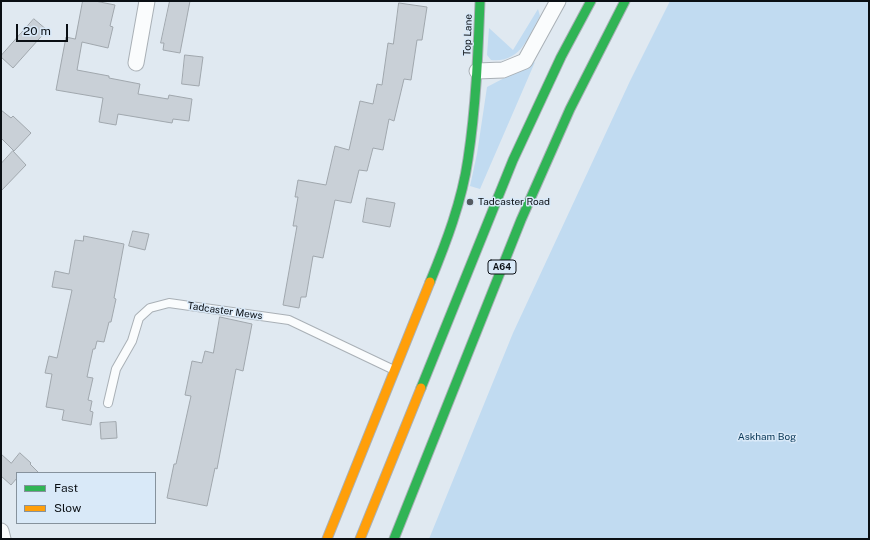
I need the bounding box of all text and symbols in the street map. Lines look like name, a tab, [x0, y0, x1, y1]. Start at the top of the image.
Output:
street label: Top Lane	[461, 14, 475, 56]
scale bar	[18, 16, 70, 42]
text: 20 m	[23, 24, 51, 38]
place label: Tadcaster Road	[478, 196, 550, 208]
marker: Tadcaster Road	[465, 197, 475, 207]
road number: A64	[488, 260, 516, 274]
street label: Tadcaster Mews	[187, 300, 263, 322]
park label: Askham Bog	[738, 431, 796, 443]
legend	[16, 472, 156, 524]
text: Fast	[54, 481, 78, 495]
text: Slow	[54, 501, 81, 515]

